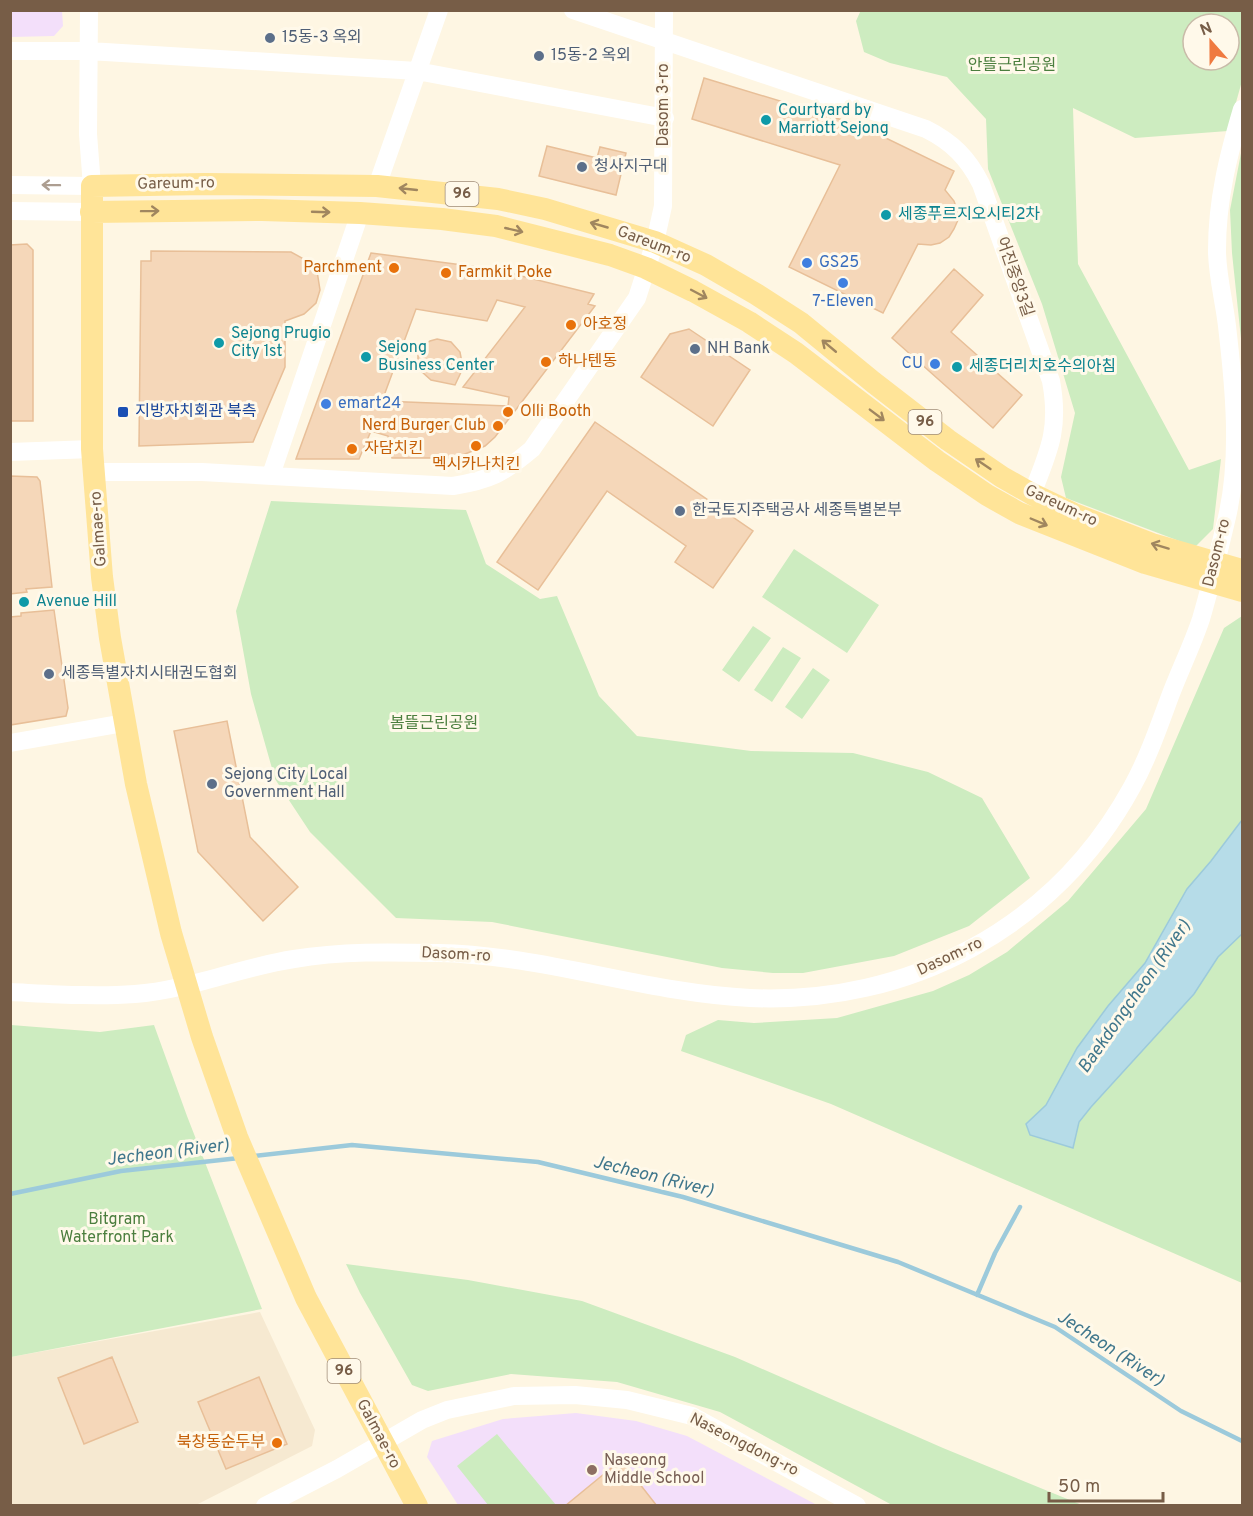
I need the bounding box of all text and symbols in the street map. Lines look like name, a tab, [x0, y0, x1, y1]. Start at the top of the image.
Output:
north arrow	[1181, 12, 1241, 72]
text: N	[1197, 18, 1215, 41]
place label: 15동-3 옥외	[282, 28, 362, 48]
marker: 15동-3 옥외	[263, 31, 277, 45]
place label: 15동-2 옥외	[551, 46, 631, 66]
marker: 15동-2 옥외	[532, 49, 546, 63]
park label: 안뜰근린공원	[968, 56, 1056, 76]
street label: Dasom 3-ro	[654, 63, 674, 147]
place label: Courtyard by Marriott Sejong	[778, 101, 889, 139]
marker: Courtyard by Marriott Sejong	[759, 113, 773, 127]
place label: 청사지구대	[594, 157, 668, 177]
marker: 청사지구대	[575, 160, 589, 174]
street label: Gareum-ro	[137, 173, 215, 195]
one-way arrow	[42, 179, 62, 191]
road number: 96	[446, 182, 478, 206]
one-way arrow	[399, 183, 419, 194]
one-way arrow	[139, 205, 159, 216]
place label: 세종푸르지오시티2차	[898, 205, 1041, 225]
one-way arrow	[310, 206, 330, 218]
marker: 세종푸르지오시티2차	[879, 208, 893, 222]
one-way arrow	[590, 219, 609, 230]
street label: Gareum-ro	[614, 222, 694, 268]
one-way arrow	[504, 225, 524, 236]
street label: 어진중앙3길	[991, 234, 1037, 320]
place label: GS25	[819, 253, 859, 273]
marker: GS25	[800, 256, 814, 270]
place label: Parchment	[303, 258, 382, 278]
marker: Parchment	[387, 261, 401, 275]
place label: Farmkit Poke	[458, 263, 552, 283]
marker: Farmkit Poke	[439, 266, 453, 280]
marker: 7-Eleven	[836, 276, 850, 290]
one-way arrow	[689, 289, 707, 300]
place label: 7-Eleven	[812, 292, 874, 312]
place label: 아호정	[583, 315, 627, 335]
marker: 아호정	[564, 318, 578, 332]
place label: Sejong Prugio City 1st	[231, 324, 331, 362]
marker: Sejong Prugio City 1st	[212, 336, 226, 350]
place label: Sejong Business Center	[378, 338, 494, 376]
place label: NH Bank	[707, 339, 770, 359]
one-way arrow	[821, 339, 837, 352]
marker: NH Bank	[688, 342, 702, 356]
marker: Sejong Business Center	[359, 350, 373, 364]
place label: 하나텐동	[558, 352, 617, 372]
place label: CU	[902, 354, 923, 374]
marker: 하나텐동	[539, 355, 553, 369]
marker: CU	[928, 357, 942, 371]
place label: 세종더리치호수의아침	[969, 357, 1116, 377]
marker: 세종더리치호수의아침	[950, 360, 964, 374]
place label: emart24	[338, 394, 401, 414]
marker: emart24	[319, 397, 333, 411]
place label: 지방자치회관 북측	[135, 402, 257, 422]
place label: Olli Booth	[520, 402, 591, 422]
marker: 지방자치회관 북측	[116, 405, 130, 419]
marker: Olli Booth	[501, 405, 515, 419]
one-way arrow	[869, 408, 885, 421]
road number: 96	[908, 410, 942, 434]
place label: Nerd Burger Club	[362, 416, 486, 436]
marker: Nerd Burger Club	[491, 419, 505, 433]
place label: 자담치킨	[364, 439, 423, 459]
marker: 멕시카나치킨	[469, 439, 483, 453]
marker: 자담치킨	[345, 442, 359, 456]
place label: 멕시카나치킨	[432, 455, 520, 475]
one-way arrow	[976, 458, 992, 470]
street label: Gareum-ro	[1022, 480, 1101, 532]
street label: Galmae-ro	[86, 490, 112, 567]
place label: 한국토지주택공사 세종특별본부	[692, 501, 902, 521]
marker: 한국토지주택공사 세종특별본부	[673, 504, 687, 518]
one-way arrow	[1030, 517, 1048, 528]
street label: Dasom-ro	[1199, 517, 1235, 589]
one-way arrow	[1151, 540, 1170, 551]
place label: Avenue Hill	[36, 592, 117, 612]
marker: Avenue Hill	[17, 595, 31, 609]
place label: 세종특별자치시태권도협회	[61, 664, 238, 684]
marker: 세종특별자치시태권도협회	[42, 667, 56, 681]
park label: 봄뜰근린공원	[390, 714, 478, 734]
place label: Sejong City Local Government Hall	[224, 765, 348, 803]
marker: Sejong City Local Government Hall	[205, 777, 219, 791]
water label: Baekdongcheon (River)	[1073, 916, 1197, 1078]
street label: Dasom-ro	[914, 933, 986, 981]
street label: Dasom-ro	[421, 943, 491, 967]
water label: Jecheon (River)	[106, 1134, 230, 1172]
water label: Jecheon (River)	[590, 1151, 716, 1203]
park label: Bitgram Waterfront Park	[60, 1210, 174, 1248]
water label: Jecheon (River)	[1052, 1306, 1168, 1392]
road number: 96	[328, 1359, 360, 1383]
street label: Galmae-ro	[351, 1396, 405, 1472]
street label: Naseongdong-ro	[686, 1409, 802, 1481]
place label: 북창동순두부	[177, 1433, 265, 1453]
marker: 북창동순두부	[270, 1436, 284, 1450]
place label: Naseong Middle School	[604, 1451, 704, 1489]
marker: Naseong Middle School	[585, 1463, 599, 1477]
scale bar	[1049, 1465, 1163, 1503]
text: 50 m	[1058, 1476, 1100, 1499]

